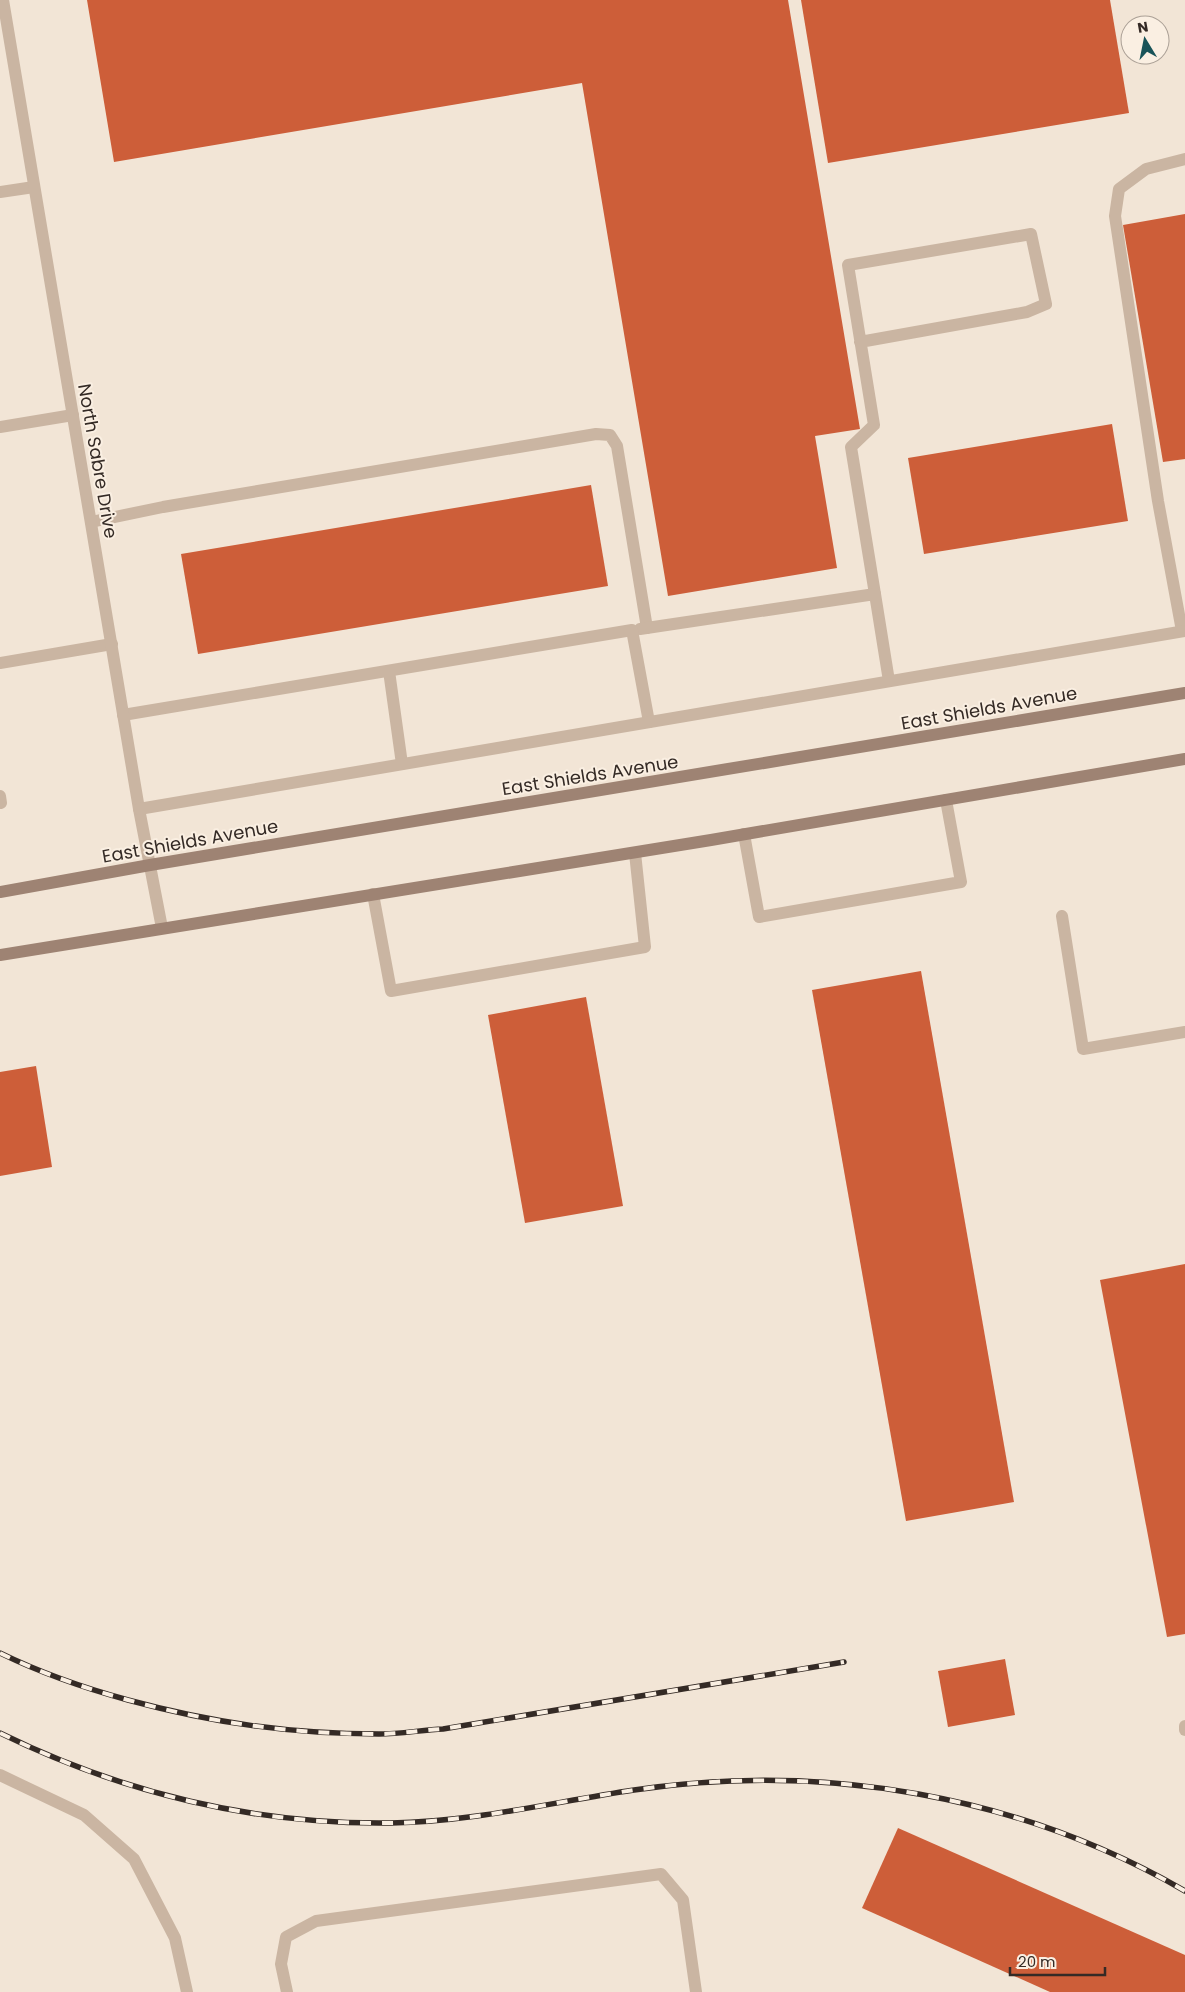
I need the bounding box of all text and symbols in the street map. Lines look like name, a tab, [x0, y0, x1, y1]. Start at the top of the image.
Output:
north arrow	[1120, 15, 1170, 65]
text: N	[1136, 16, 1150, 38]
street label: North Sabre Drive	[72, 382, 124, 540]
street label: East Shields Avenue	[899, 680, 1079, 736]
street label: East Shields Avenue	[500, 749, 680, 801]
street label: East Shields Avenue	[100, 813, 280, 869]
scale bar	[1010, 1944, 1105, 1976]
text: 20 m	[1018, 1951, 1056, 1972]

